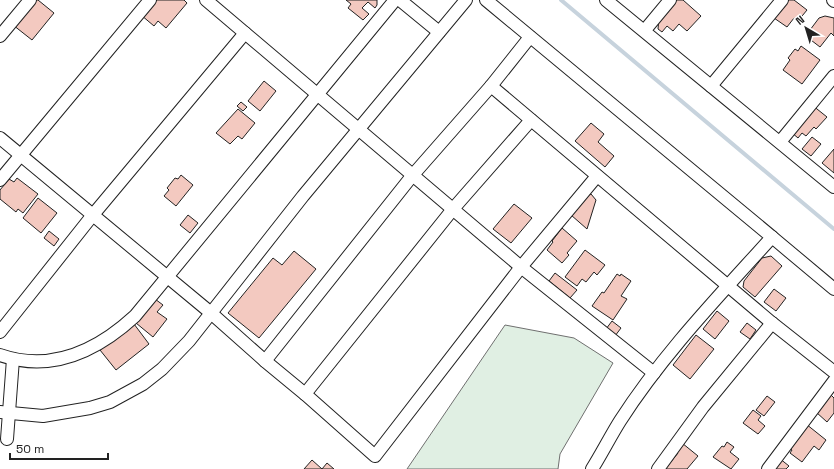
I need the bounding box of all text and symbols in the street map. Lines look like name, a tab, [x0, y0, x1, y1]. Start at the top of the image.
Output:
north arrow	[786, 8, 826, 48]
text: N	[793, 12, 807, 28]
scale bar	[10, 435, 108, 461]
text: 50 m	[16, 441, 44, 457]

